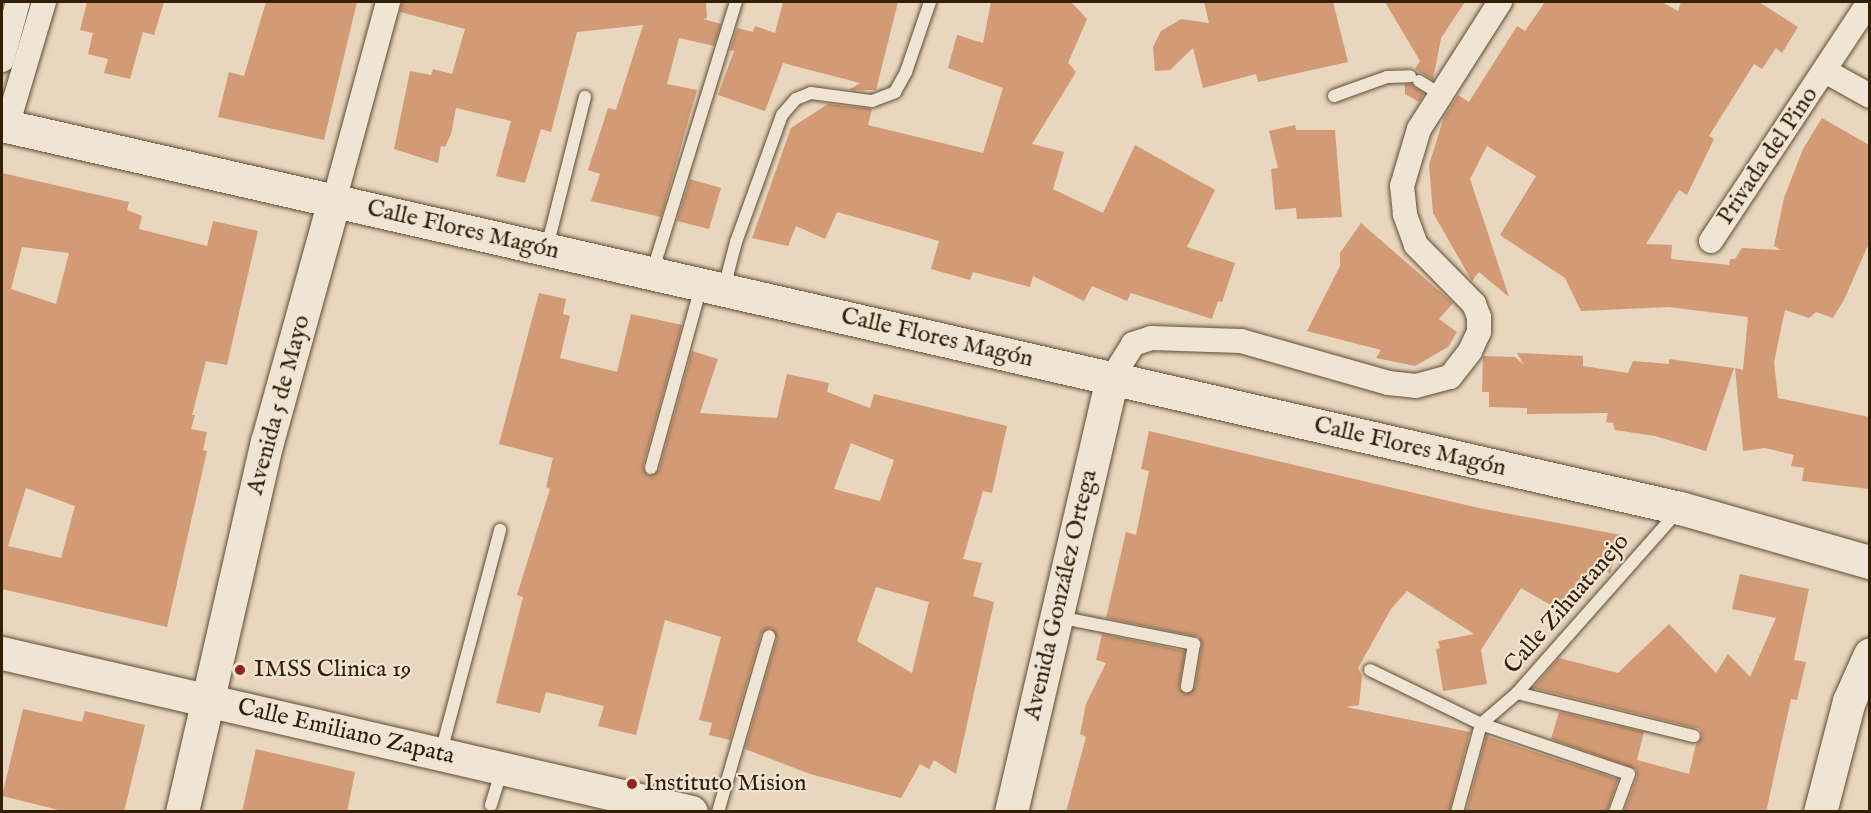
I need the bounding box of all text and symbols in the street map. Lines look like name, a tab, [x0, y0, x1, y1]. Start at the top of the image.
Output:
street label: Privada del Pino	[1711, 82, 1825, 230]
street label: Calle Flores Magón	[364, 194, 562, 266]
street label: Calle Flores Magón	[838, 302, 1036, 374]
street label: Avenida 5 de Mayo	[241, 312, 317, 498]
street label: Calle Flores Magón	[1311, 411, 1509, 483]
street label: Avenida González Ortega	[1018, 467, 1104, 723]
street label: Calle Zihuatanejo	[1498, 528, 1636, 680]
place label: IMSS Clinica 19	[254, 656, 411, 684]
marker: IMSS Clinica 19	[231, 661, 249, 679]
street label: Calle Emiliano Zapata	[235, 693, 457, 771]
place label: Instituto Mision	[644, 770, 807, 798]
marker: Instituto Mision	[625, 777, 639, 791]

